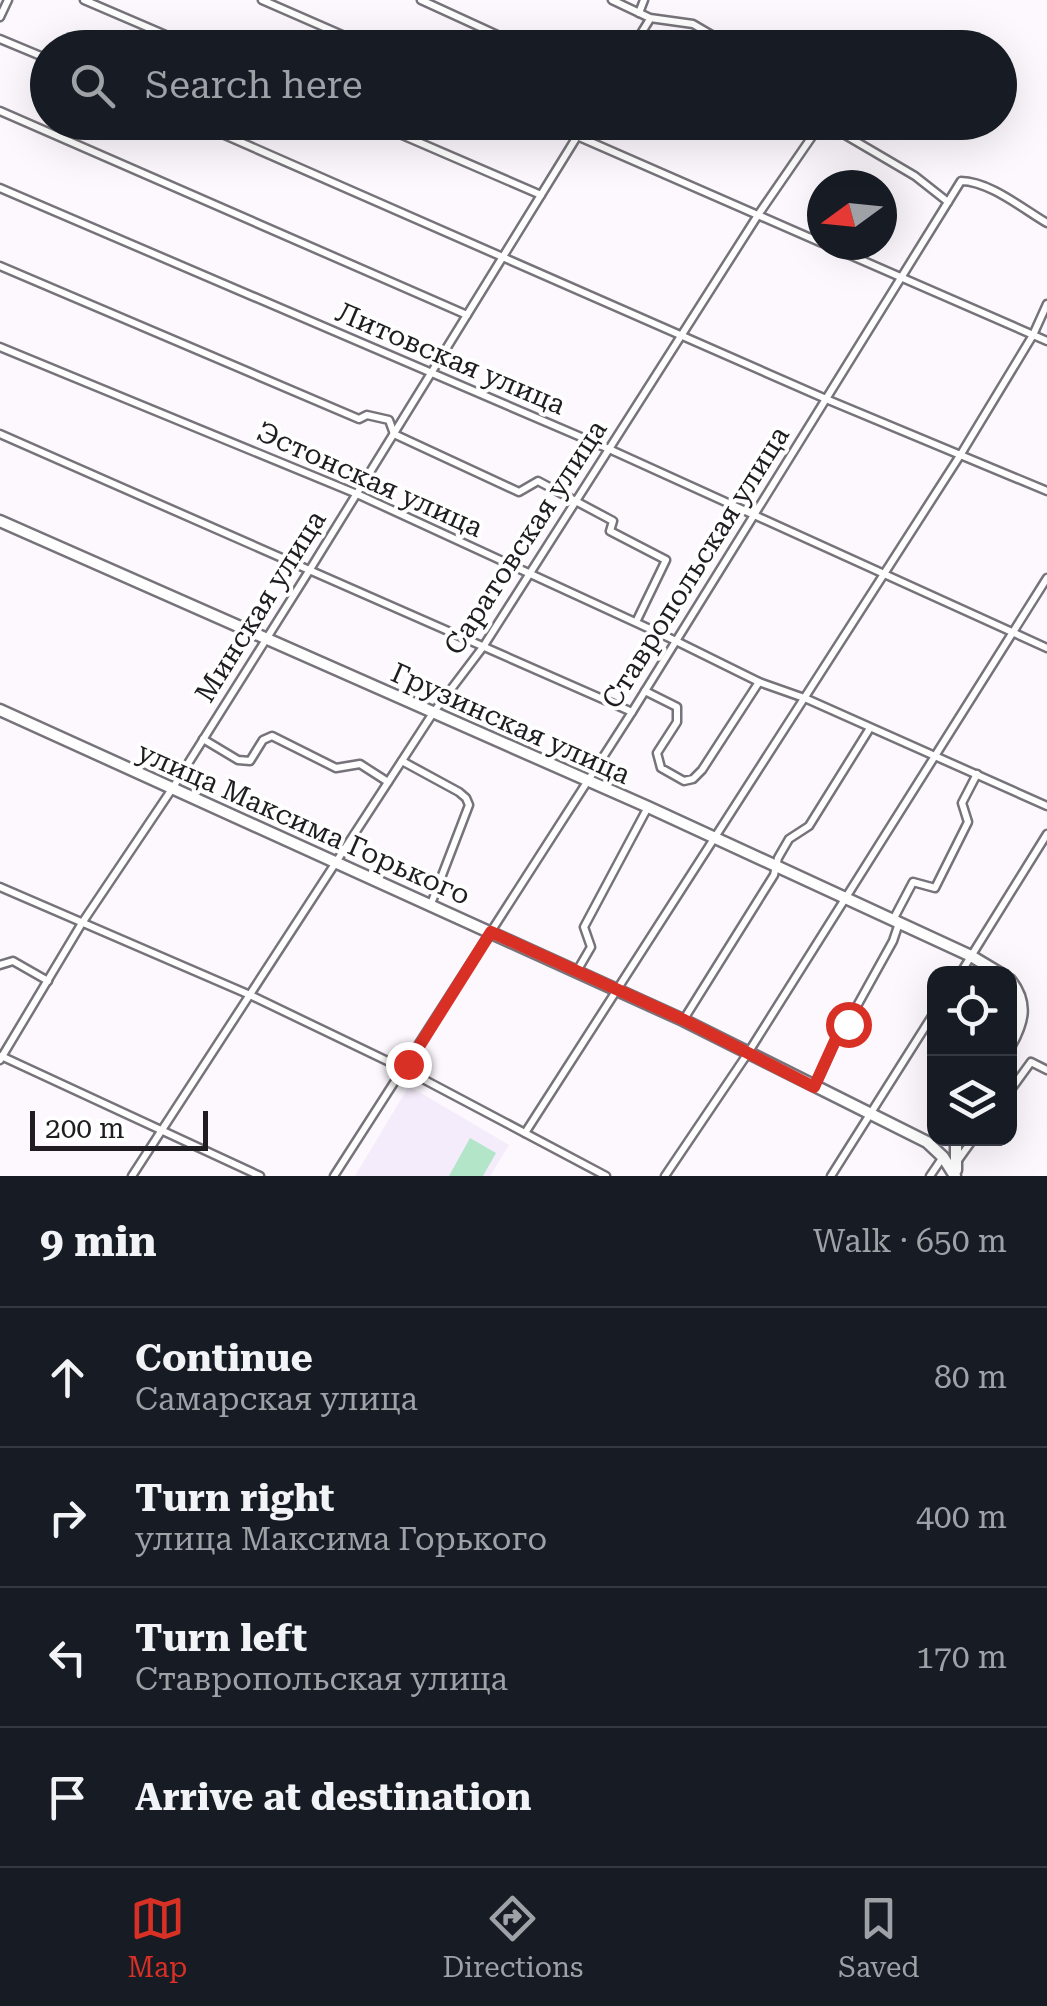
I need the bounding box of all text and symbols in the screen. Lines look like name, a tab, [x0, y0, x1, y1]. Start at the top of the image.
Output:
search box	[30, 30, 1017, 140]
icon: search	[65, 58, 120, 113]
text: Search here	[145, 63, 363, 107]
north arrow	[807, 170, 897, 260]
street label: Литовская улица	[331, 295, 570, 422]
street label: Саратовская улица	[437, 414, 614, 661]
street label: Эстонская улица	[252, 415, 488, 544]
street label: Ставропольская улица	[595, 420, 796, 714]
street label: Минская улица	[188, 504, 333, 708]
street label: Грузинская улица	[386, 656, 635, 791]
street label: улица Максима Горького	[132, 735, 475, 912]
map controls	[927, 966, 1017, 1146]
button: locate	[927, 966, 1017, 1056]
route start	[826, 1002, 872, 1048]
route end	[386, 1042, 432, 1088]
button: layers	[927, 1056, 1017, 1146]
scale bar	[30, 1106, 208, 1150]
text: 200 m	[45, 1112, 125, 1145]
text: 9 min	[40, 1217, 157, 1266]
text: Walk · 650 m	[813, 1222, 1007, 1260]
text: Continue	[135, 1336, 313, 1380]
icon: ahead	[40, 1350, 95, 1405]
text: 80 m	[934, 1358, 1007, 1396]
text: Самарская улица	[135, 1380, 418, 1418]
text: Turn right	[135, 1476, 334, 1520]
icon: right	[40, 1490, 95, 1545]
text: 400 m	[916, 1498, 1007, 1536]
text: улица Максима Горького	[135, 1520, 547, 1558]
text: Turn left	[135, 1616, 307, 1660]
icon: left	[40, 1630, 95, 1685]
text: 170 m	[916, 1638, 1007, 1676]
text: Ставропольская улица	[135, 1660, 508, 1698]
icon: arrive	[40, 1770, 95, 1825]
text: Arrive at destination	[135, 1775, 531, 1819]
tab: Map	[128, 1891, 187, 1984]
tab: Directions	[442, 1891, 583, 1984]
tab: Saved	[838, 1891, 920, 1984]

